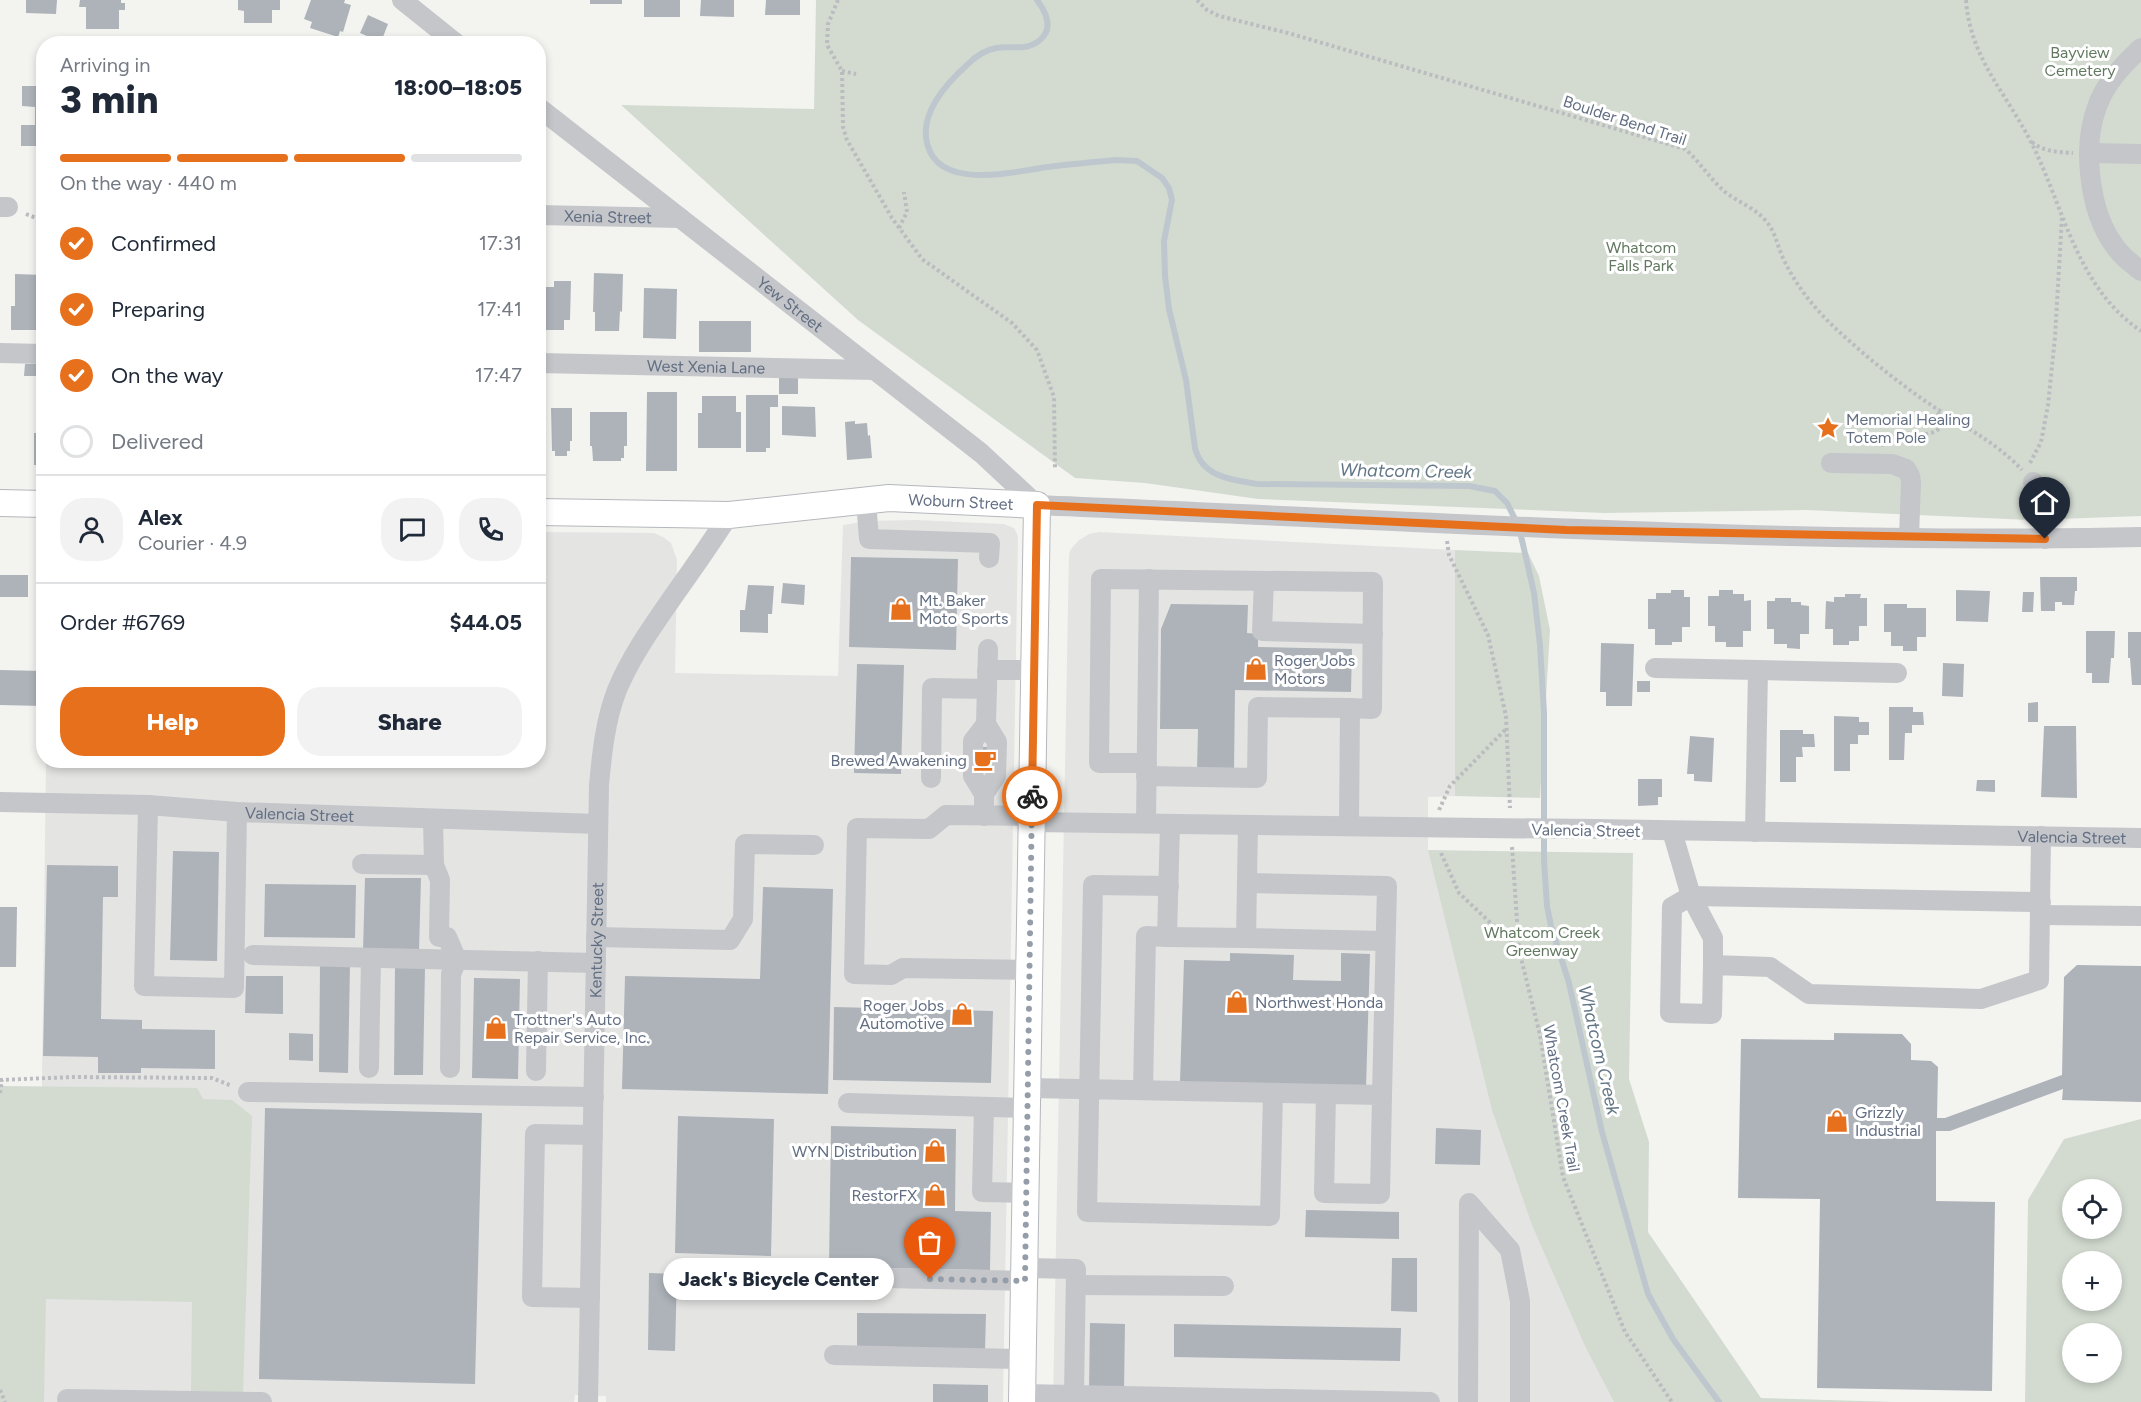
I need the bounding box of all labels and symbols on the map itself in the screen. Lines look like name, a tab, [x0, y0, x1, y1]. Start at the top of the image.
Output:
park label: Bayview Cemetery	[2044, 43, 2116, 80]
street label: Boulder Bend Trail	[1561, 92, 1689, 149]
street label: Xenia Street	[564, 207, 652, 227]
park label: Whatcom Falls Park	[1606, 238, 1676, 275]
street label: Yew Street	[753, 273, 827, 336]
street label: West Xenia Lane	[647, 356, 765, 378]
place label: Memorial Healing Totem Pole	[1846, 410, 1970, 447]
place icon: Memorial Healing Totem Pole	[1815, 415, 1841, 441]
water label: Whatcom Creek	[1340, 459, 1474, 483]
pin	[2019, 477, 2070, 539]
street label: Woburn Street	[908, 490, 1014, 514]
place label: Mt. Baker Moto Sports	[919, 591, 1009, 628]
shop icon: Mt. Baker Moto Sports	[888, 596, 914, 622]
place label: Roger Jobs Motors	[1274, 651, 1355, 688]
shop icon: Roger Jobs Motors	[1243, 656, 1269, 682]
cafe icon: Brewed Awakening	[972, 747, 998, 773]
place label: Brewed Awakening	[830, 751, 967, 770]
courier	[1002, 766, 1062, 826]
street label: Valencia Street	[245, 803, 355, 826]
street label: Valencia Street	[1531, 820, 1641, 841]
street label: Valencia Street	[2017, 827, 2127, 848]
street label: Kentucky Street	[586, 882, 607, 998]
park label: Whatcom Creek Greenway	[1484, 923, 1600, 960]
water label: Whatcom Creek	[1573, 983, 1625, 1118]
shop icon: Northwest Honda	[1224, 989, 1250, 1015]
place label: Northwest Honda	[1255, 993, 1383, 1012]
place label: Roger Jobs Automotive	[859, 996, 944, 1033]
shop icon: Roger Jobs Automotive	[949, 1001, 975, 1027]
place label: Trottner's Auto Repair Service, Inc.	[514, 1010, 650, 1047]
shop icon: Trottner's Auto Repair Service, Inc.	[483, 1015, 509, 1041]
street label: Whatcom Creek Trail	[1539, 1023, 1584, 1173]
place label: Grizzly Industrial	[1855, 1103, 1921, 1140]
shop icon: Grizzly Industrial	[1824, 1108, 1850, 1134]
shop icon: WYN Distribution	[922, 1138, 948, 1164]
place label: WYN Distribution	[792, 1142, 917, 1161]
shop icon: RestorFX	[922, 1182, 948, 1208]
place label: RestorFX	[852, 1186, 917, 1205]
pin	[904, 1217, 955, 1279]
callout: Jack's Bicycle Center	[663, 1258, 894, 1300]

